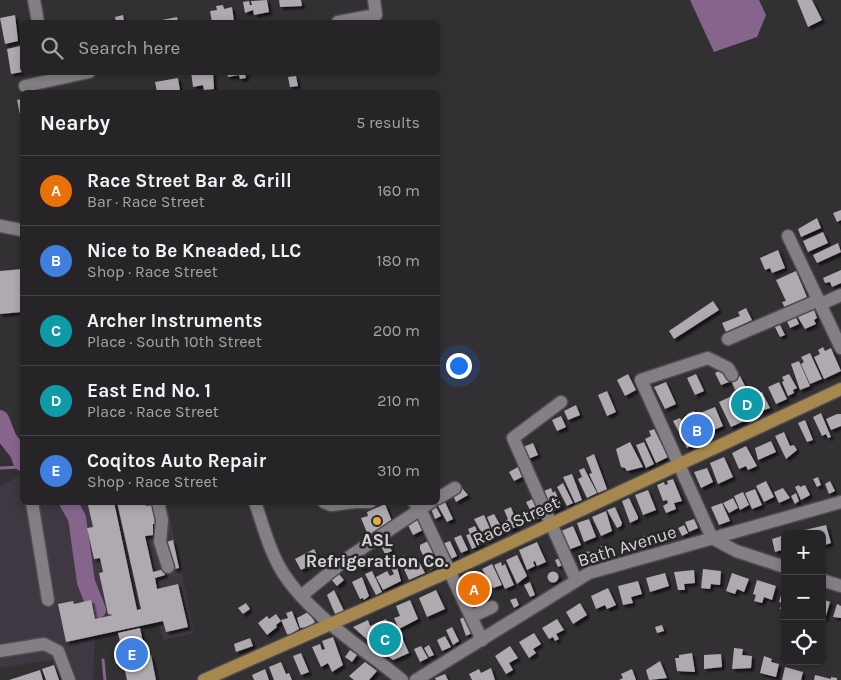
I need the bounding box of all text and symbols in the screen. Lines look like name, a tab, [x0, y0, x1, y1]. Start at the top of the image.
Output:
search box	[20, 20, 440, 75]
icon: search	[38, 34, 66, 62]
text: Search here	[78, 37, 180, 59]
text: Nearby	[40, 111, 110, 135]
text: 5 results	[356, 113, 420, 132]
text: Race Street Bar & Grill	[87, 170, 292, 192]
text: A	[51, 181, 61, 200]
text: 160 m	[377, 181, 420, 200]
text: Bar · Race Street	[87, 192, 205, 211]
text: Nice to Be Kneaded, LLC	[87, 240, 301, 262]
text: B	[51, 251, 61, 270]
text: 180 m	[377, 251, 420, 270]
text: Shop · Race Street	[87, 262, 218, 281]
text: Archer Instruments	[87, 310, 263, 332]
text: C	[51, 321, 61, 340]
text: 200 m	[373, 321, 420, 340]
text: Place · South 10th Street	[87, 332, 262, 351]
your location	[446, 353, 472, 379]
text: East End No. 1	[87, 380, 211, 402]
pin: D	[731, 385, 763, 423]
text: D	[51, 391, 61, 410]
text: 210 m	[377, 391, 420, 410]
text: Place · Race Street	[87, 402, 219, 421]
pin: B	[681, 411, 713, 449]
text: Coqitos Auto Repair	[87, 450, 266, 472]
text: E	[51, 461, 61, 480]
text: 310 m	[377, 461, 420, 480]
text: Shop · Race Street	[87, 472, 218, 491]
street label: Race Street	[469, 491, 563, 551]
marker: ASL Refrigeration Co.	[371, 515, 383, 527]
street label: Bath Avenue	[575, 521, 679, 571]
place label: ASL Refrigeration Co.	[306, 529, 448, 572]
map controls	[781, 530, 826, 665]
button: +	[781, 530, 826, 575]
pin: A	[458, 570, 490, 608]
button: −	[781, 575, 826, 620]
pin: C	[369, 620, 401, 658]
button: locate	[781, 620, 826, 665]
pin: E	[116, 635, 148, 673]

